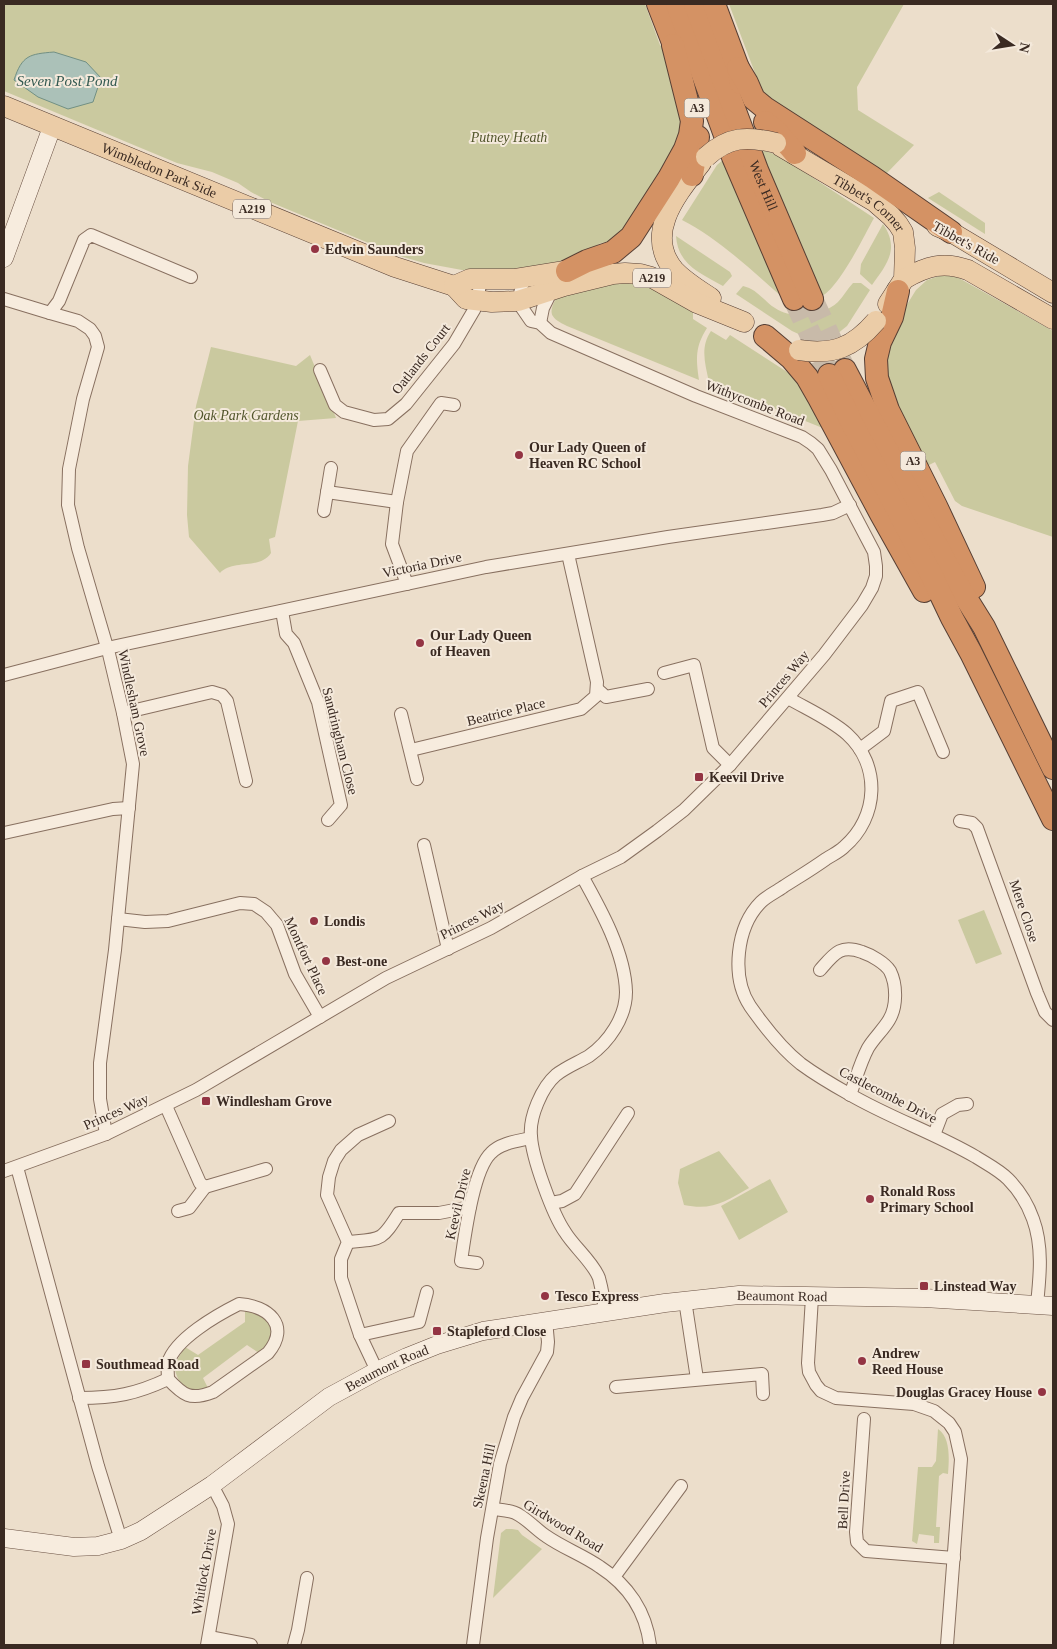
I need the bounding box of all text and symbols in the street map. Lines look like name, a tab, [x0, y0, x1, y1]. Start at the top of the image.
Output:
north arrow	[987, 20, 1037, 70]
text: N	[1016, 41, 1033, 54]
water label: Seven Post Pond	[17, 73, 118, 89]
road number: A3	[684, 99, 710, 118]
park label: Putney Heath	[470, 130, 547, 145]
street label: Wimbledon Park Side	[100, 140, 219, 200]
street label: West Hill	[747, 158, 781, 213]
street label: Tibbet's Corner	[830, 171, 908, 234]
road number: A219	[233, 200, 271, 218]
street label: Tibbet's Ride	[930, 219, 1002, 267]
place label: Edwin Saunders	[325, 242, 424, 257]
marker: Edwin Saunders	[309, 243, 321, 255]
road number: A219	[633, 268, 671, 288]
street label: Oatlands Court	[389, 321, 453, 397]
street label: Withycombe Road	[703, 377, 807, 429]
park label: Oak Park Gardens	[193, 408, 299, 423]
place label: Our Lady Queen of Heaven RC School	[529, 440, 646, 471]
marker: Our Lady Queen of Heaven RC School	[513, 449, 525, 461]
road number: A3	[900, 452, 926, 471]
street label: Victoria Drive	[381, 549, 463, 581]
place label: Our Lady Queen of Heaven	[430, 628, 532, 659]
marker: Our Lady Queen of Heaven	[414, 637, 426, 649]
street label: Princes Way	[756, 647, 812, 711]
street label: Windlesham Grove	[115, 648, 153, 758]
street label: Sandringham Close	[319, 686, 361, 796]
street label: Beatrice Place	[465, 695, 547, 729]
place label: Keevil Drive	[709, 770, 784, 785]
marker: Keevil Drive	[693, 771, 705, 783]
street label: Mere Close	[1006, 878, 1042, 944]
street label: Princes Way	[438, 897, 506, 943]
place label: Londis	[324, 914, 366, 929]
street label: Montfort Place	[281, 915, 331, 997]
marker: Londis	[308, 915, 320, 927]
place label: Best-one	[336, 954, 387, 969]
marker: Best-one	[320, 955, 332, 967]
street label: Castlecombe Drive	[837, 1064, 939, 1126]
street label: Princes Way	[81, 1091, 151, 1133]
place label: Windlesham Grove	[216, 1094, 332, 1109]
marker: Windlesham Grove	[200, 1095, 212, 1107]
street label: Keevil Drive	[443, 1167, 473, 1241]
place label: Ronald Ross Primary School	[880, 1184, 974, 1215]
marker: Ronald Ross Primary School	[864, 1193, 876, 1205]
place label: Linstead Way	[934, 1279, 1017, 1294]
marker: Linstead Way	[918, 1280, 930, 1292]
street label: Beaumont Road	[737, 1287, 827, 1304]
place label: Tesco Express	[555, 1289, 639, 1304]
marker: Tesco Express	[539, 1290, 551, 1302]
place label: Stapleford Close	[447, 1324, 546, 1339]
marker: Stapleford Close	[431, 1325, 443, 1337]
street label: Beaumont Road	[342, 1342, 431, 1394]
place label: Andrew Reed House	[872, 1346, 943, 1377]
marker: Andrew Reed House	[856, 1355, 868, 1367]
place label: Southmead Road	[96, 1357, 199, 1372]
marker: Southmead Road	[80, 1358, 92, 1370]
place label: Douglas Gracey House	[896, 1385, 1032, 1400]
marker: Douglas Gracey House	[1036, 1386, 1048, 1398]
street label: Skeena Hill	[470, 1442, 498, 1510]
street label: Bell Drive	[835, 1470, 853, 1530]
street label: Girdwood Road	[521, 1496, 605, 1556]
street label: Whitlock Drive	[189, 1528, 219, 1616]

